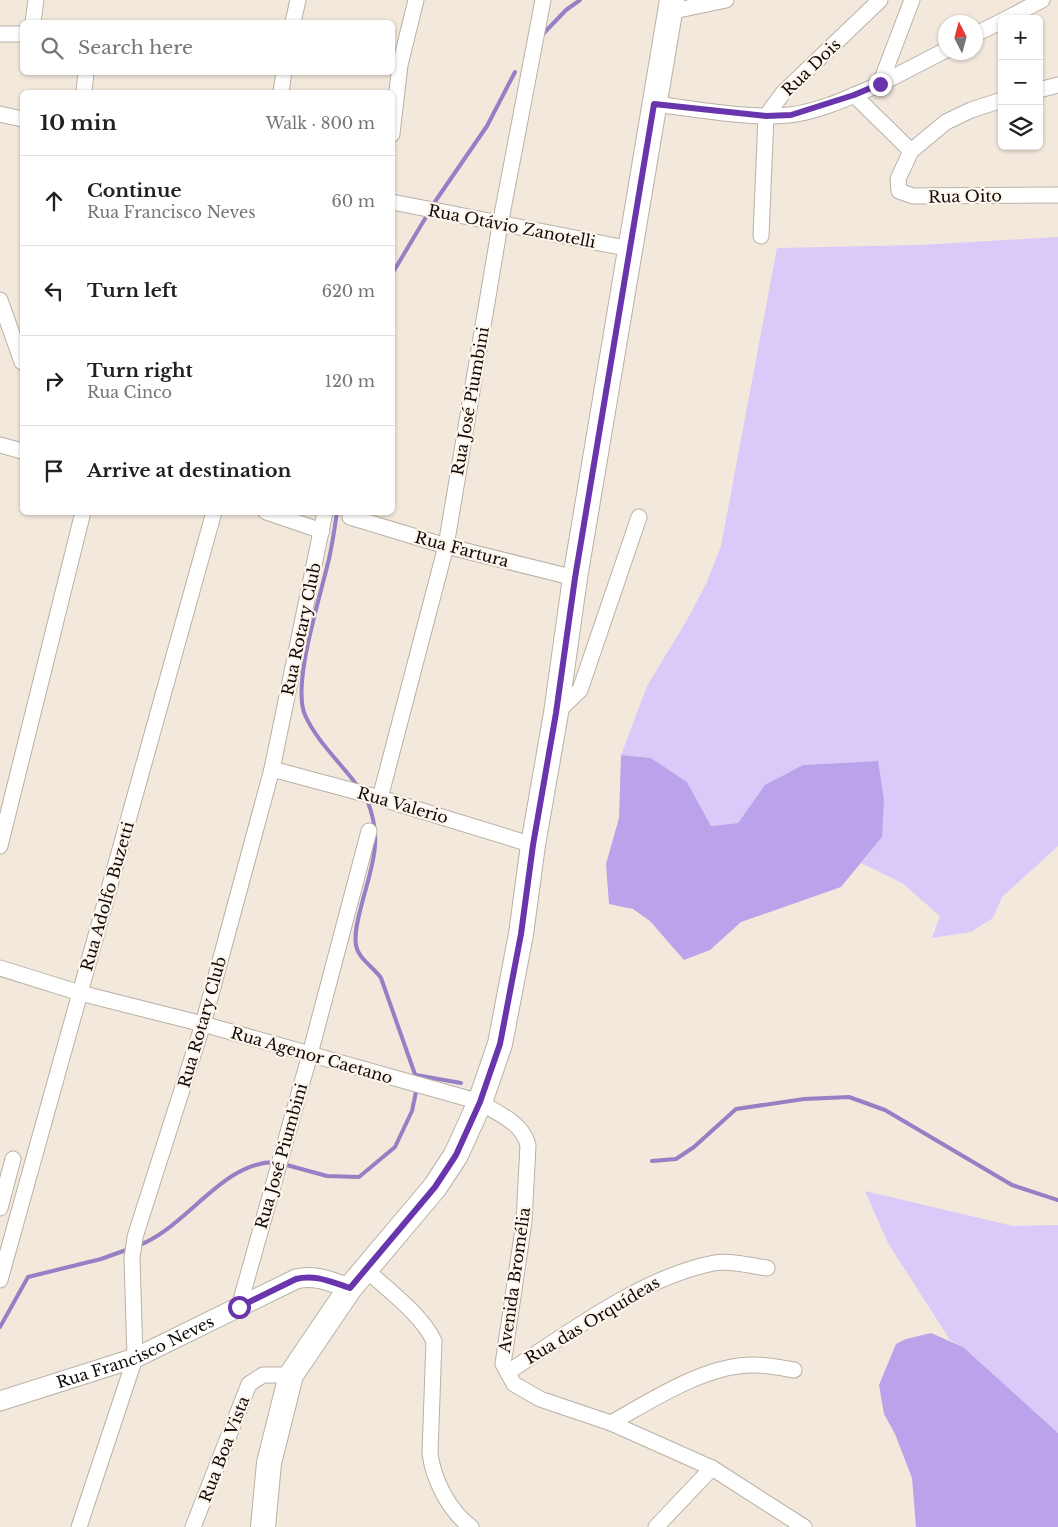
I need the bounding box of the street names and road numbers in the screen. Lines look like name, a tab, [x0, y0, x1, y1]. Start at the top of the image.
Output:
street label: Rua Dois	[777, 34, 845, 100]
street label: Rua Oito	[928, 185, 1002, 207]
street label: Rua Otávio Zanotelli	[426, 200, 598, 252]
street label: Rua José Piumbini	[447, 325, 493, 477]
street label: Rua Fartura	[413, 527, 511, 571]
street label: Rua Rotary Club	[277, 561, 325, 697]
street label: Rua Valerio	[355, 782, 451, 828]
street label: Rua Adolfo Buzetti	[76, 818, 138, 973]
street label: Rua Rotary Club	[174, 954, 230, 1090]
street label: Rua Agenor Caetano	[229, 1022, 395, 1088]
street label: Rua José Piumbini	[251, 1080, 312, 1231]
street label: Avenida Bromélia	[494, 1206, 534, 1355]
street label: Rua das Orquídeas	[521, 1272, 663, 1368]
street label: Rua Francisco Neves	[54, 1311, 217, 1392]
street label: Rua Boa Vista	[195, 1393, 253, 1505]

